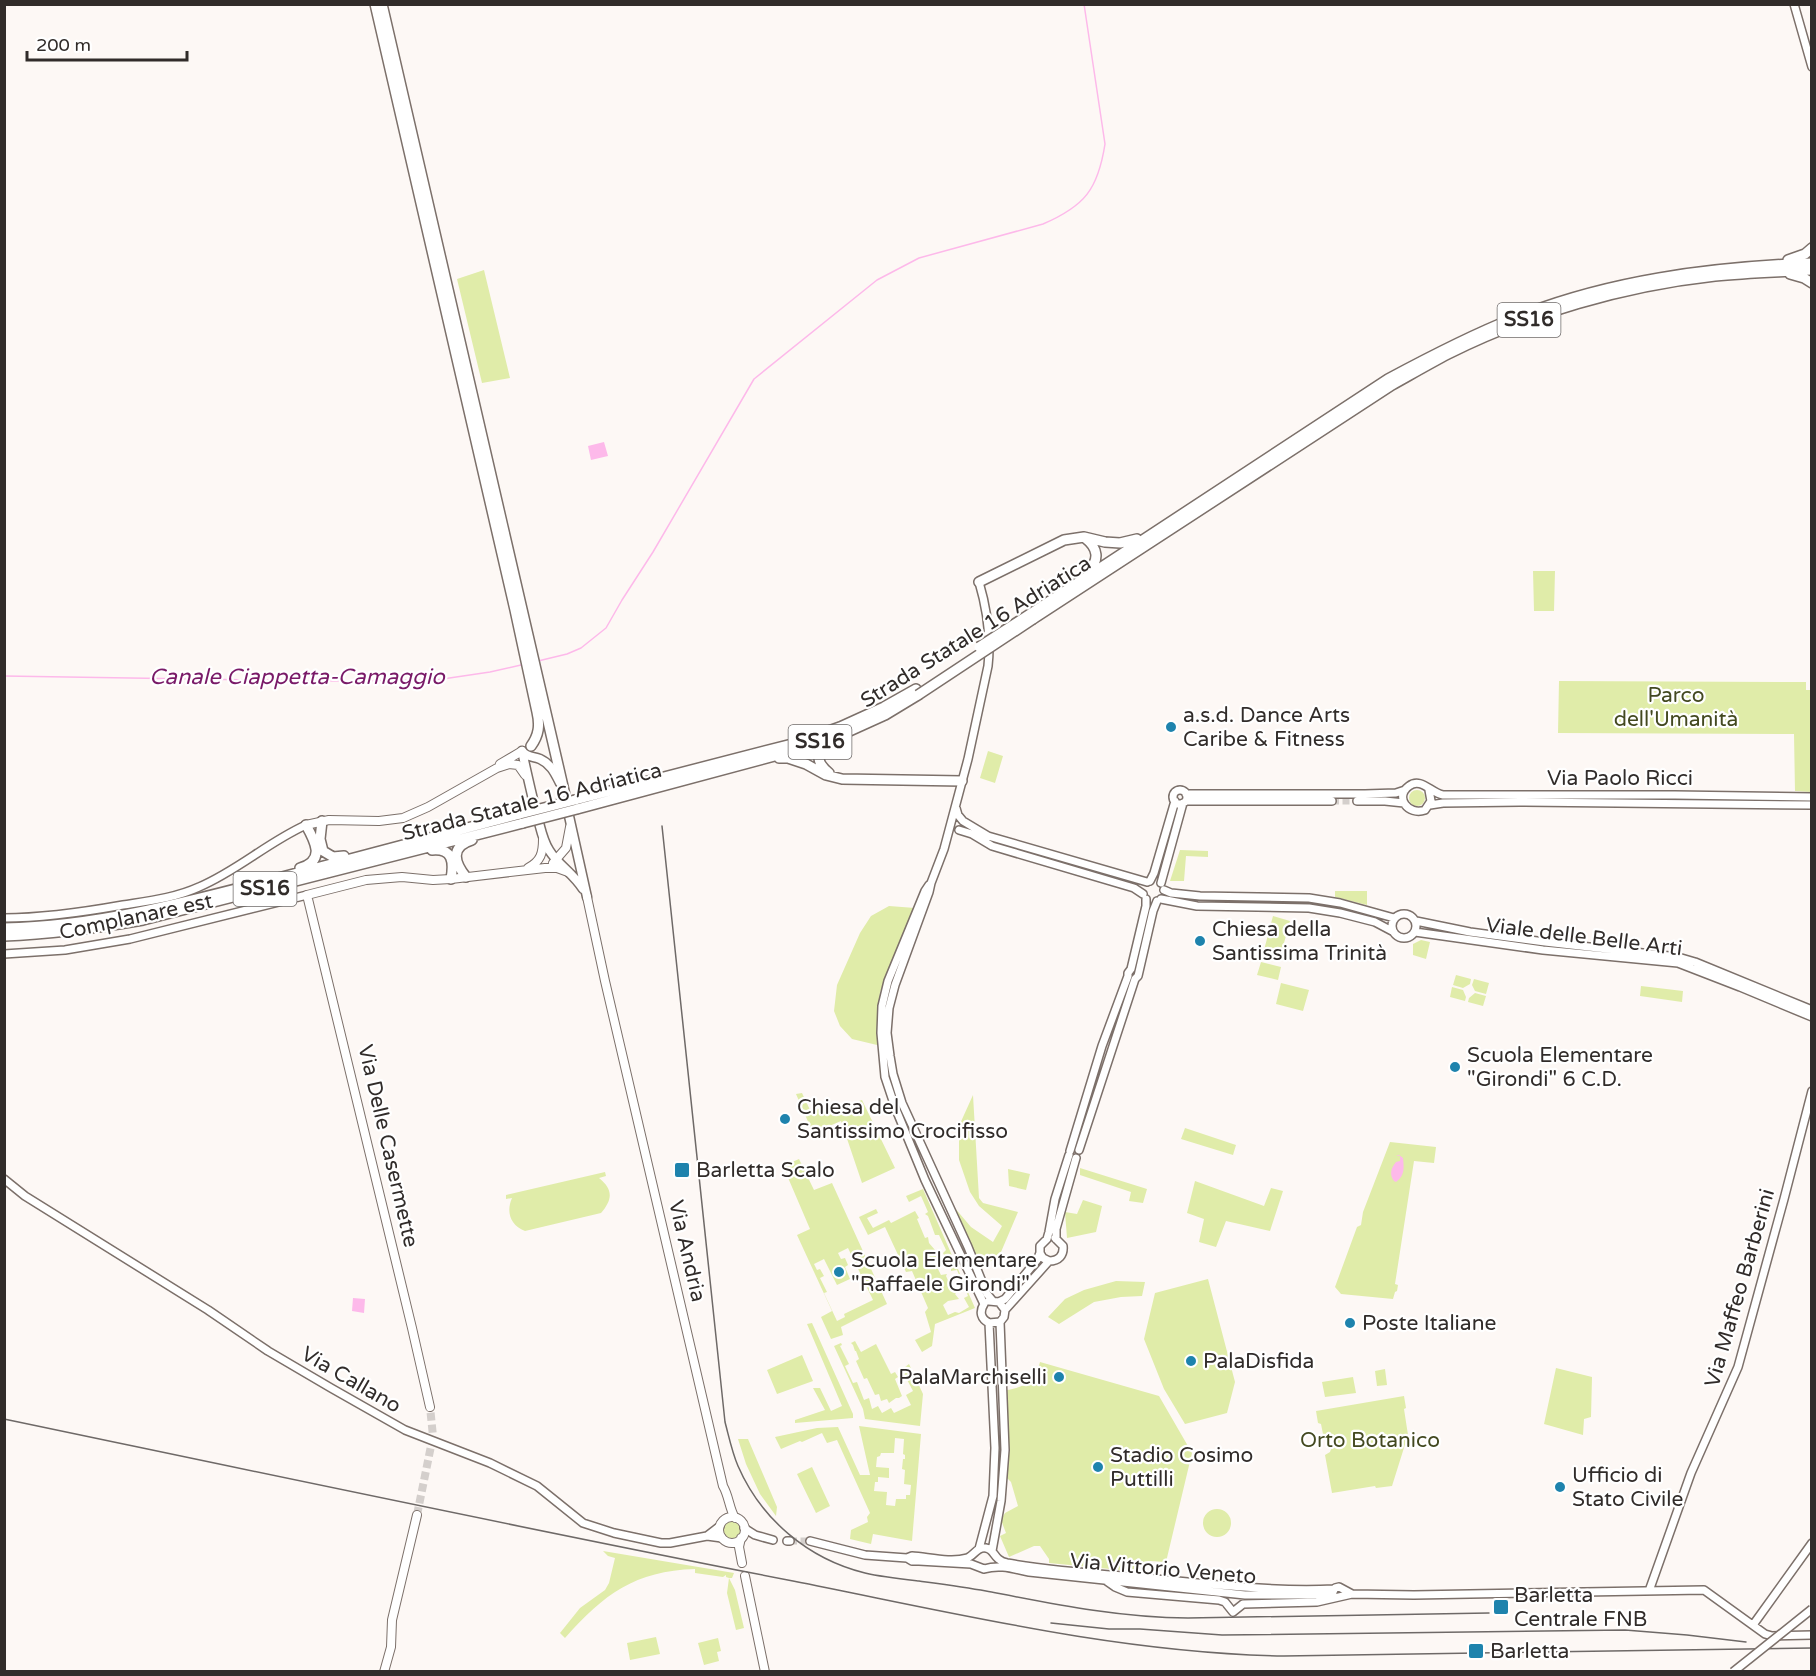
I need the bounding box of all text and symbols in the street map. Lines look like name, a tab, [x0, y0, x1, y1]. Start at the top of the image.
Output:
scale bar	[27, 24, 188, 62]
text: 200 m	[36, 34, 91, 56]
road number: SS16	[1498, 303, 1561, 337]
street label: Strada Statale 16 Adriatica	[856, 551, 1096, 713]
water label: Canale Ciappetta-Camaggio	[149, 664, 446, 690]
park label: Parco dell'Umanità	[1614, 683, 1738, 732]
place label: a.s.d. Dance Arts Caribe & Fitness	[1183, 703, 1350, 752]
marker: a.s.d. Dance Arts Caribe & Fitness	[1164, 720, 1178, 734]
road number: SS16	[788, 725, 852, 759]
street label: Strada Statale 16 Adriatica	[400, 758, 664, 846]
street label: Via Paolo Ricci	[1547, 766, 1693, 791]
road number: SS16	[234, 872, 296, 906]
street label: Complanare est	[57, 889, 215, 945]
street label: Viale delle Belle Arti	[1484, 913, 1684, 961]
place label: Chiesa della Santissima Trinità	[1212, 917, 1387, 966]
marker: Chiesa della Santissima Trinità	[1193, 934, 1207, 948]
street label: Via Delle Casermette	[353, 1042, 424, 1250]
place label: Scuola Elementare "Girondi" 6 C.D.	[1467, 1043, 1653, 1092]
marker: Scuola Elementare "Girondi" 6 C.D.	[1448, 1060, 1462, 1074]
place label: Chiesa del Santissimo Crocifisso	[797, 1095, 1008, 1144]
marker: Chiesa del Santissimo Crocifisso	[778, 1112, 792, 1126]
place label: Barletta Scalo	[696, 1158, 835, 1183]
marker: Barletta Scalo	[673, 1161, 691, 1179]
street label: Via Maffeo Barberini	[1700, 1186, 1780, 1390]
street label: Via Andria	[663, 1198, 711, 1304]
place label: Scuola Elementare "Raffaele Girondi"	[851, 1248, 1037, 1297]
marker: Scuola Elementare "Raffaele Girondi"	[832, 1265, 846, 1279]
place label: Poste Italiane	[1362, 1311, 1496, 1336]
marker: Poste Italiane	[1343, 1316, 1357, 1330]
street label: Via Callano	[297, 1341, 405, 1419]
place label: PalaDisfida	[1203, 1349, 1314, 1374]
marker: PalaDisfida	[1184, 1354, 1198, 1368]
place label: PalaMarchiselli	[898, 1365, 1047, 1390]
marker: PalaMarchiselli	[1052, 1370, 1066, 1384]
park label: Orto Botanico	[1300, 1428, 1440, 1453]
place label: Stadio Cosimo Puttilli	[1110, 1443, 1253, 1492]
marker: Stadio Cosimo Puttilli	[1091, 1460, 1105, 1474]
place label: Ufficio di Stato Civile	[1572, 1463, 1684, 1512]
marker: Ufficio di Stato Civile	[1553, 1480, 1567, 1494]
street label: Via Vittorio Veneto	[1069, 1548, 1257, 1590]
place label: Barletta Centrale FNB	[1514, 1583, 1647, 1632]
marker: Barletta Centrale FNB	[1492, 1598, 1510, 1616]
place label: Barletta	[1490, 1639, 1569, 1664]
marker: Barletta	[1467, 1642, 1485, 1660]

